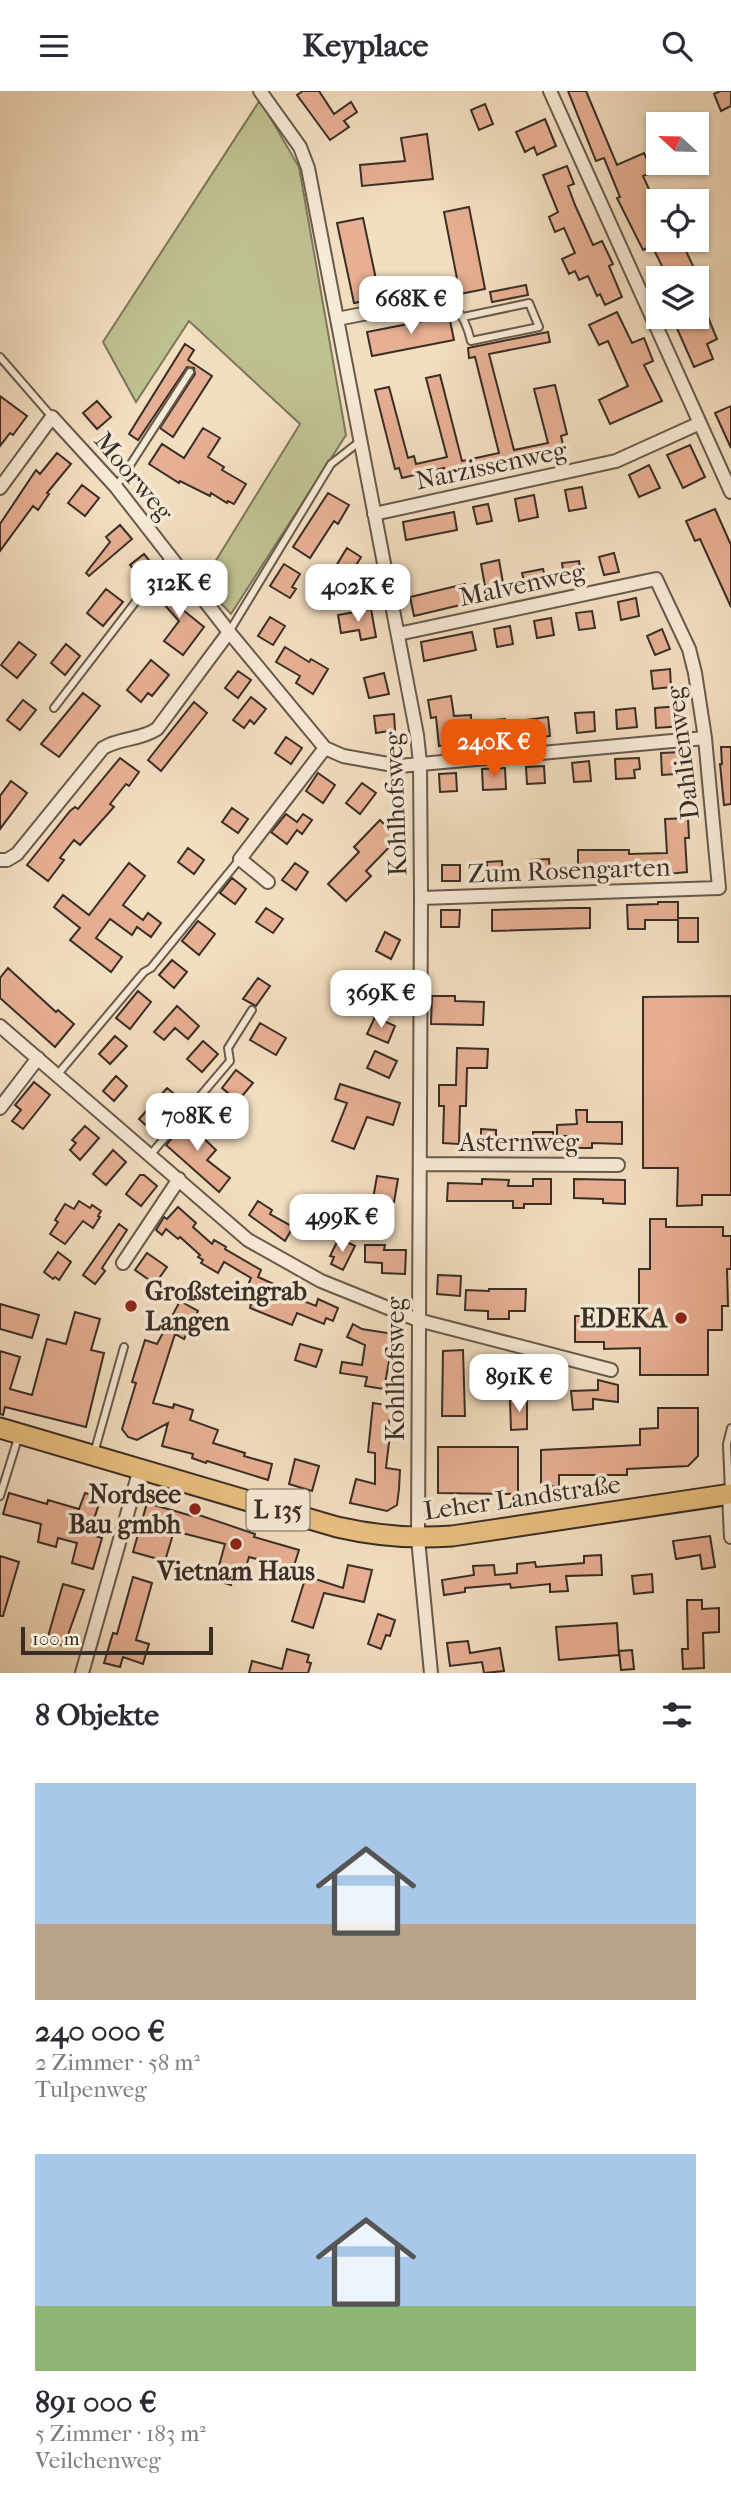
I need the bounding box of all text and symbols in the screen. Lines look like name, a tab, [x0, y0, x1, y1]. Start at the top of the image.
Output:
icon: menu	[35, 27, 73, 65]
text: Keyplace	[303, 27, 428, 64]
icon: search	[658, 27, 696, 65]
north arrow	[646, 112, 709, 175]
map controls	[646, 112, 709, 329]
button: locate	[646, 189, 709, 252]
button: layers	[646, 266, 709, 329]
pin: 668K €	[354, 277, 468, 336]
text: 668K €	[375, 285, 447, 312]
street label: Moorweg	[88, 426, 180, 528]
street label: Narzissenweg	[413, 434, 571, 497]
street label: Malvenweg	[456, 556, 589, 613]
pin: 312K €	[122, 561, 236, 620]
pin: 402K €	[301, 565, 415, 624]
text: 312K €	[147, 569, 211, 596]
text: 402K €	[321, 573, 395, 600]
street label: Dahlienweg	[659, 683, 706, 821]
pin: 240K €	[437, 719, 551, 779]
text: 240K €	[457, 728, 531, 755]
street label: Kohlhofsweg	[377, 730, 414, 877]
street label: Zum Rosengarten	[467, 851, 671, 890]
pin: 369K €	[324, 971, 438, 1030]
text: 369K €	[346, 979, 416, 1006]
pin: 708K €	[140, 1093, 254, 1153]
text: 708K €	[162, 1102, 232, 1129]
street label: Asternweg	[458, 1127, 580, 1158]
pin: 499K €	[285, 1195, 399, 1254]
text: 499K €	[305, 1203, 379, 1230]
place label: Großsteingrab Langen	[145, 1276, 307, 1337]
street label: Kohlhofsweg	[380, 1296, 411, 1441]
marker: Großsteingrab Langen	[123, 1298, 139, 1314]
place label: EDEKA	[580, 1303, 668, 1334]
marker: EDEKA	[673, 1310, 689, 1326]
pin: 891K €	[462, 1355, 576, 1414]
text: 891K €	[485, 1363, 553, 1390]
street label: Leher Landstraße	[422, 1468, 623, 1527]
place label: Nordsee Bau gmbh	[68, 1479, 181, 1540]
road number: L 135	[246, 1490, 310, 1531]
marker: Nordsee Bau gmbh	[187, 1501, 203, 1517]
marker: Vietnam Haus	[228, 1536, 244, 1552]
place label: Vietnam Haus	[156, 1556, 315, 1587]
scale bar	[21, 1624, 214, 1656]
text: 100 m	[32, 1628, 80, 1650]
icon: filters	[658, 1696, 696, 1734]
text: 8 Objekte	[35, 1698, 159, 1733]
icon: home	[303, 1828, 429, 1954]
text: 240 000 €	[35, 2014, 165, 2049]
text: 2 Zimmer · 58 m²	[35, 2049, 200, 2076]
text: Tulpenweg	[35, 2076, 146, 2103]
icon: home	[303, 2199, 429, 2325]
text: 891 000 €	[35, 2385, 157, 2420]
text: 5 Zimmer · 183 m²	[35, 2420, 206, 2447]
text: Veilchenweg	[35, 2447, 161, 2474]

